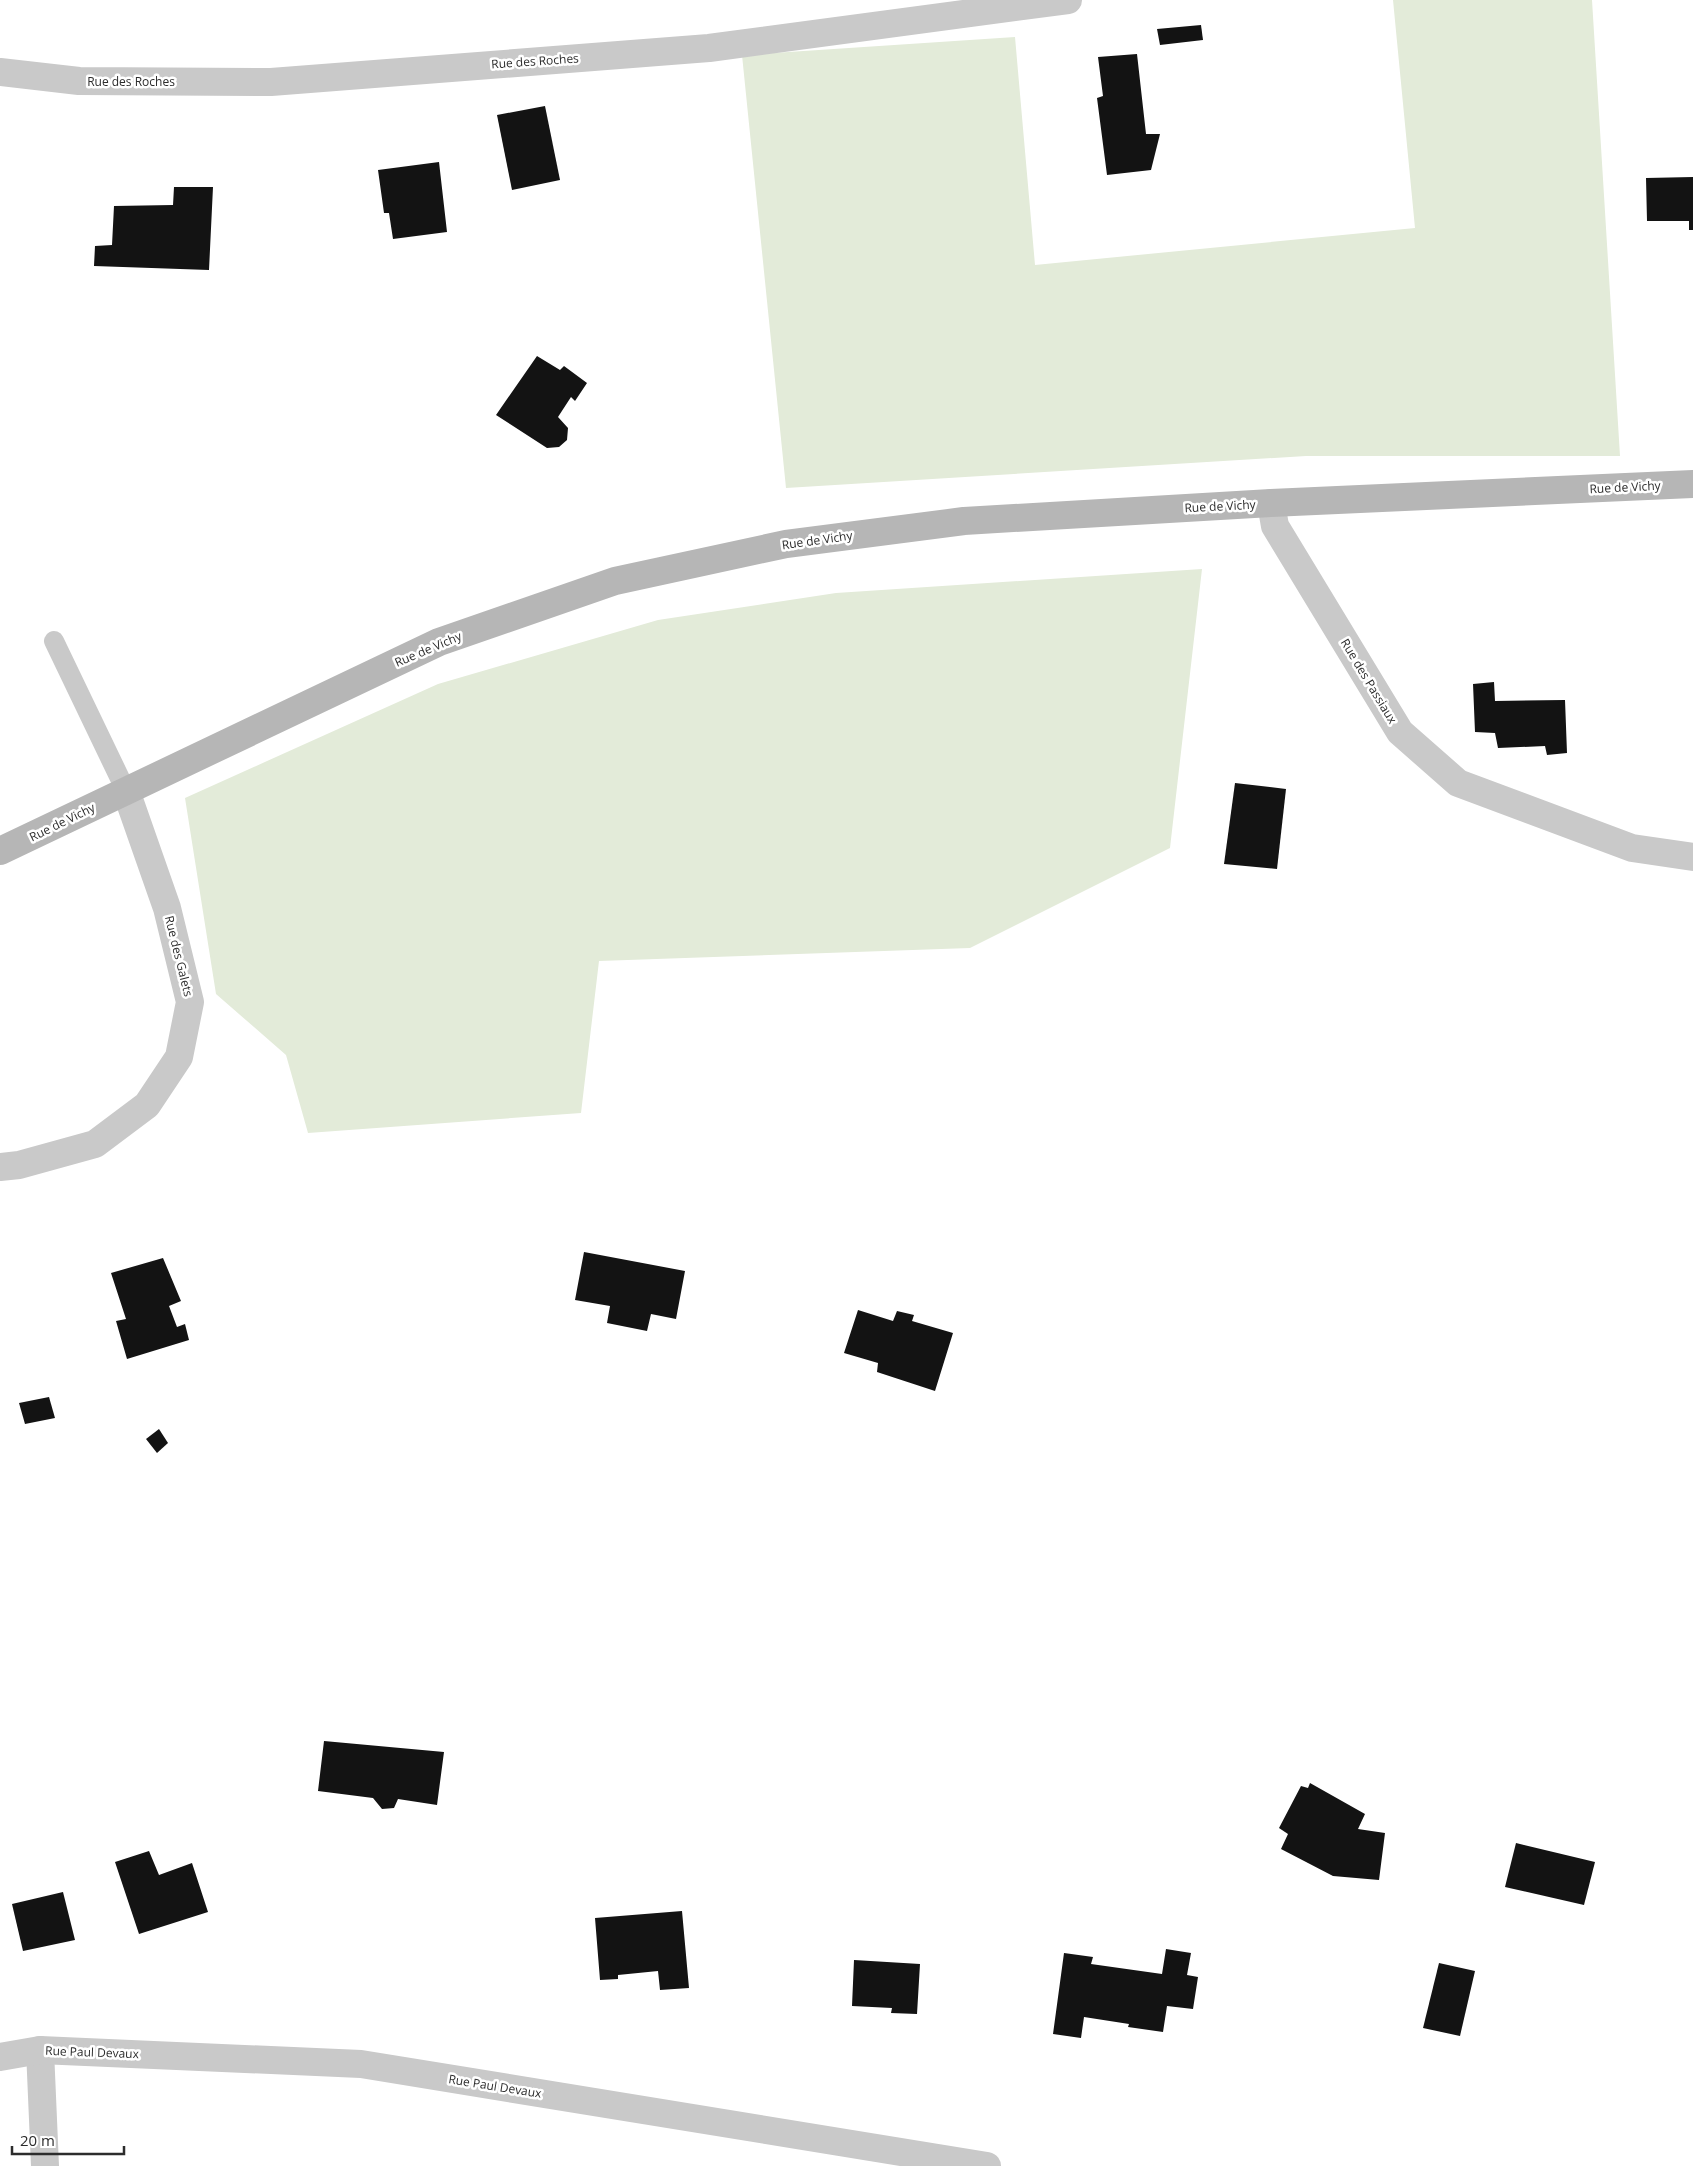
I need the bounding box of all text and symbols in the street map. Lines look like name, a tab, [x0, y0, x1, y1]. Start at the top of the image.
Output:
street label: Rue des Roches	[491, 49, 580, 73]
street label: Rue des Roches	[87, 73, 175, 90]
street label: Rue de Vichy	[1589, 477, 1662, 497]
street label: Rue de Vichy	[1184, 496, 1257, 516]
street label: Rue de Vichy	[781, 526, 854, 553]
street label: Rue de Vichy	[392, 627, 465, 671]
street label: Rue des Passiaux	[1337, 635, 1401, 727]
street label: Rue de Vichy	[26, 798, 99, 845]
street label: Rue des Galets	[161, 914, 197, 998]
street label: Rue Paul Devaux	[45, 2042, 140, 2062]
street label: Rue Paul Devaux	[447, 2070, 543, 2102]
scale bar	[12, 2124, 125, 2156]
text: 20 m	[20, 2130, 55, 2150]

